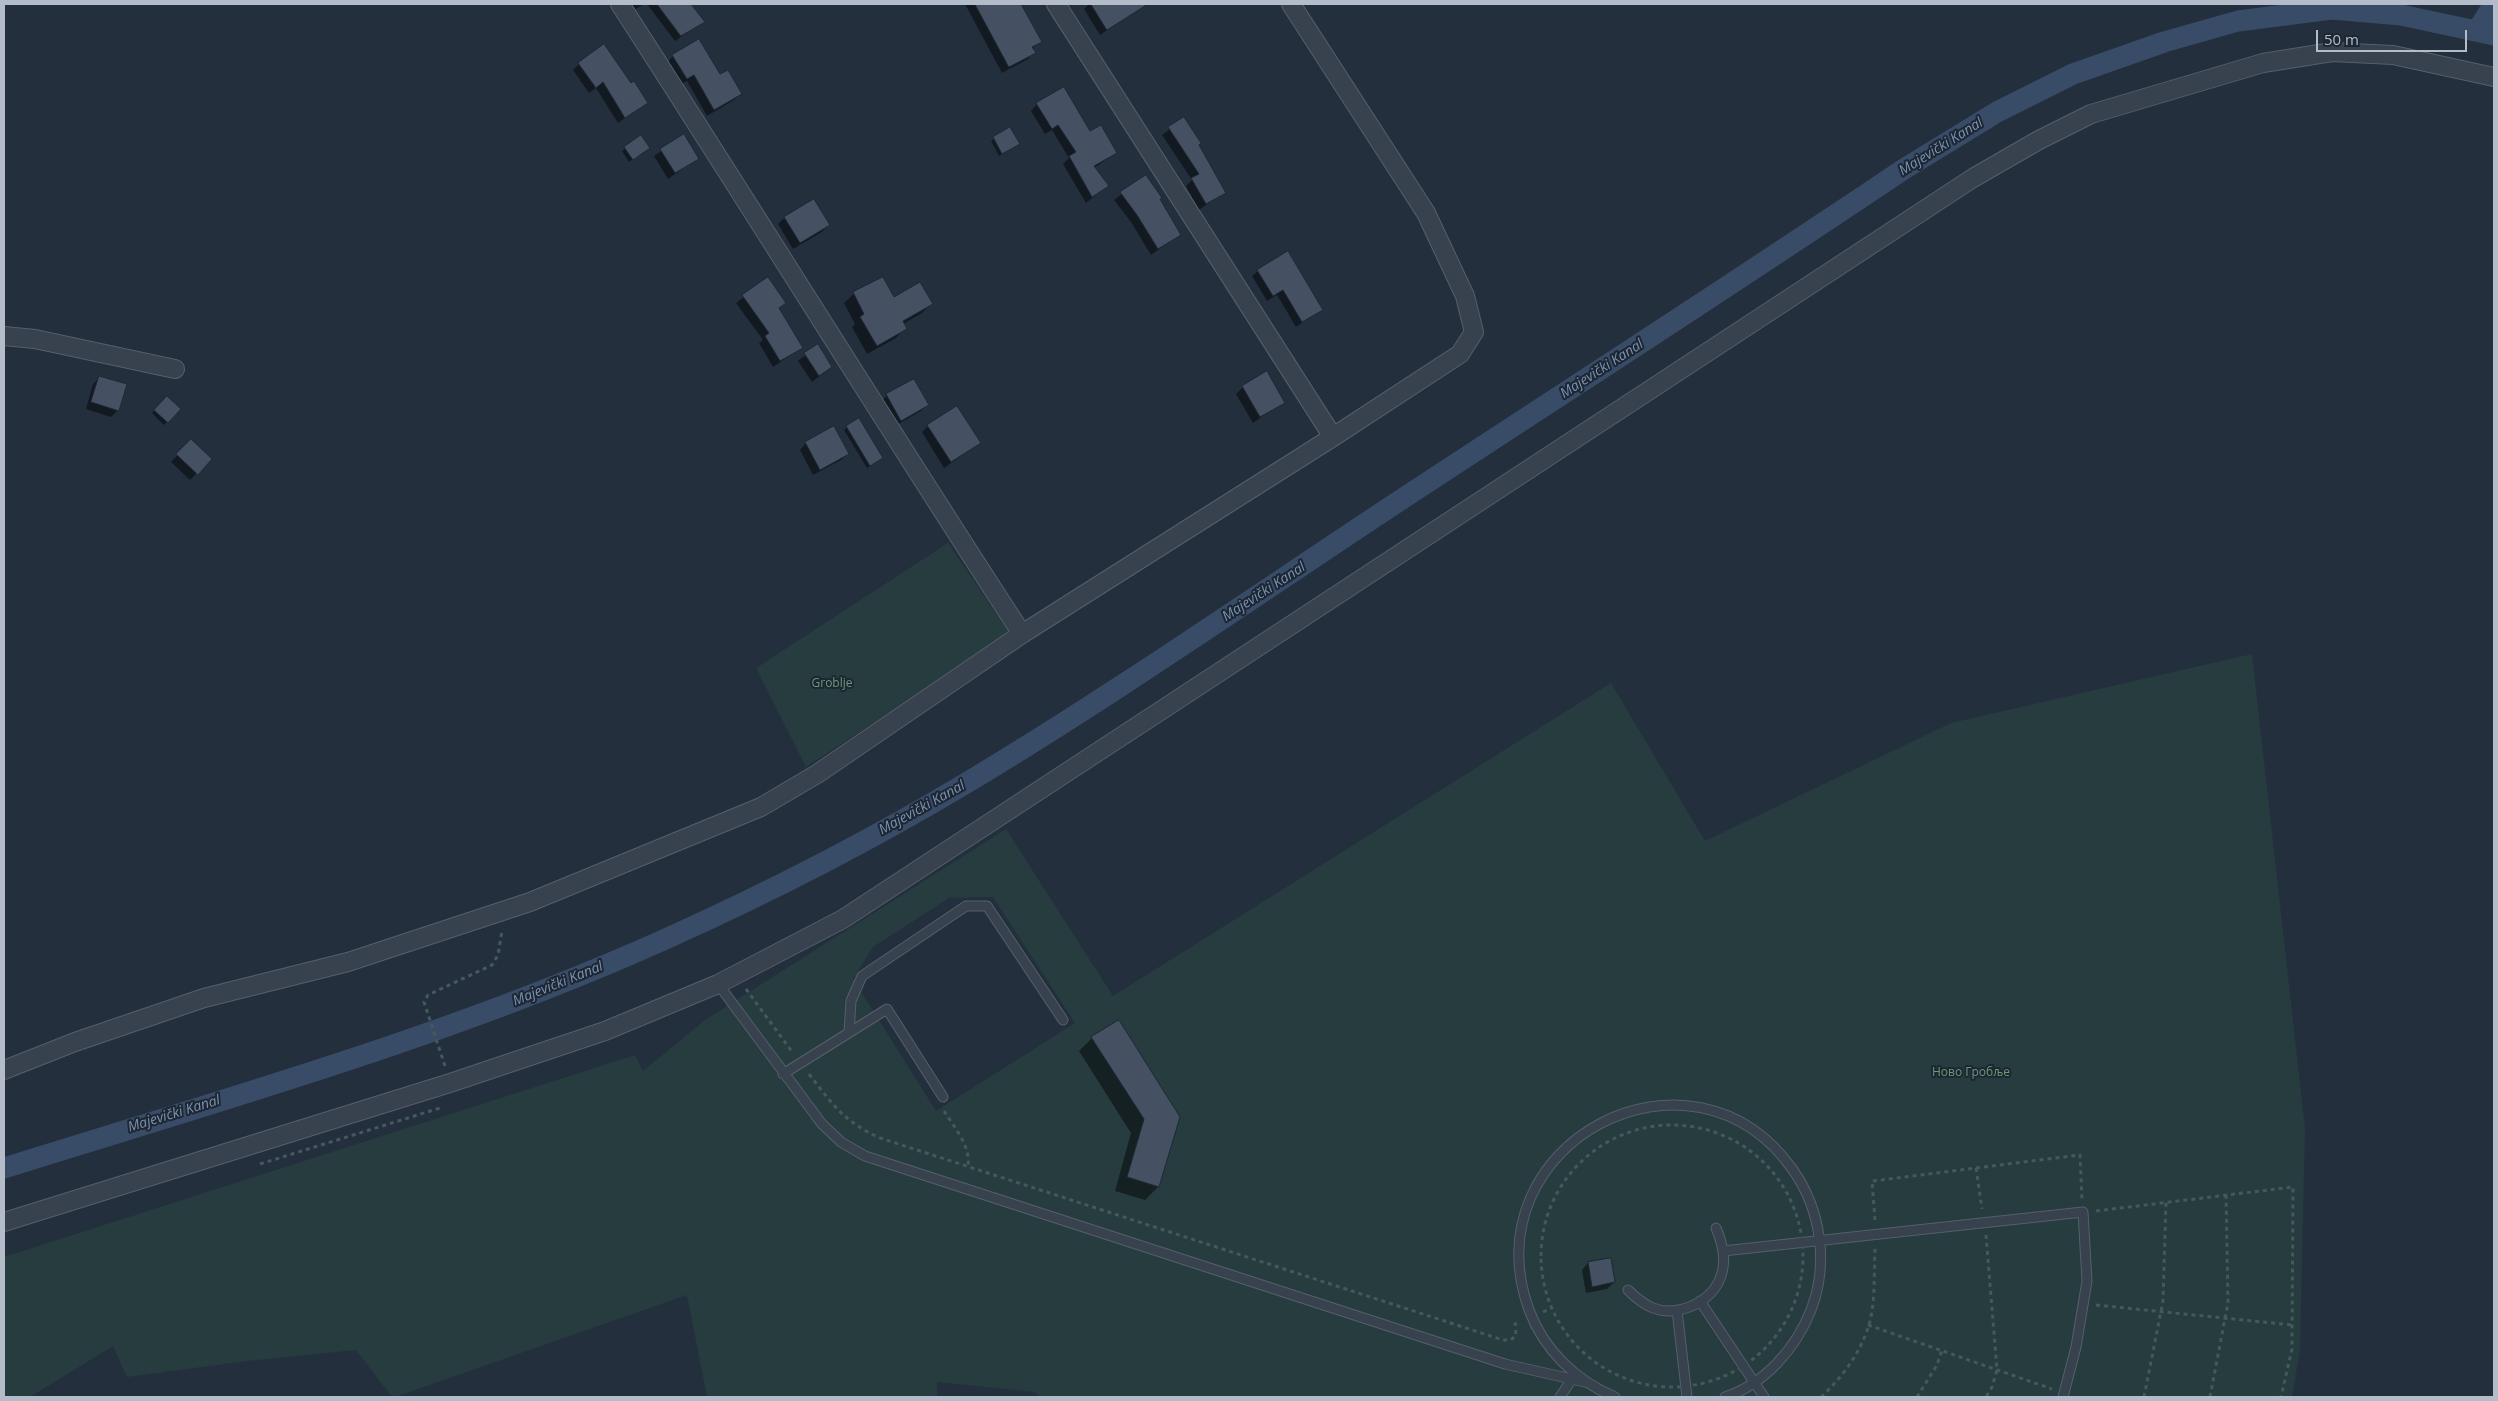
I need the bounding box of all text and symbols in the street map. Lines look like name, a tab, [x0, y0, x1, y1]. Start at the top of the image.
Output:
scale bar	[2318, 20, 2469, 52]
text: 50 m	[2324, 29, 2359, 49]
water label: Majevički Kanal	[1896, 115, 1986, 179]
water label: Majevički Kanal	[1557, 336, 1647, 402]
water label: Majevički Kanal	[1219, 559, 1309, 625]
park label: Groblje	[812, 677, 852, 691]
water label: Majevički Kanal	[876, 777, 968, 839]
water label: Majevički Kanal	[510, 958, 606, 1010]
park label: Ново Гробље	[1932, 1066, 2010, 1080]
water label: Majevički Kanal	[126, 1092, 222, 1136]

